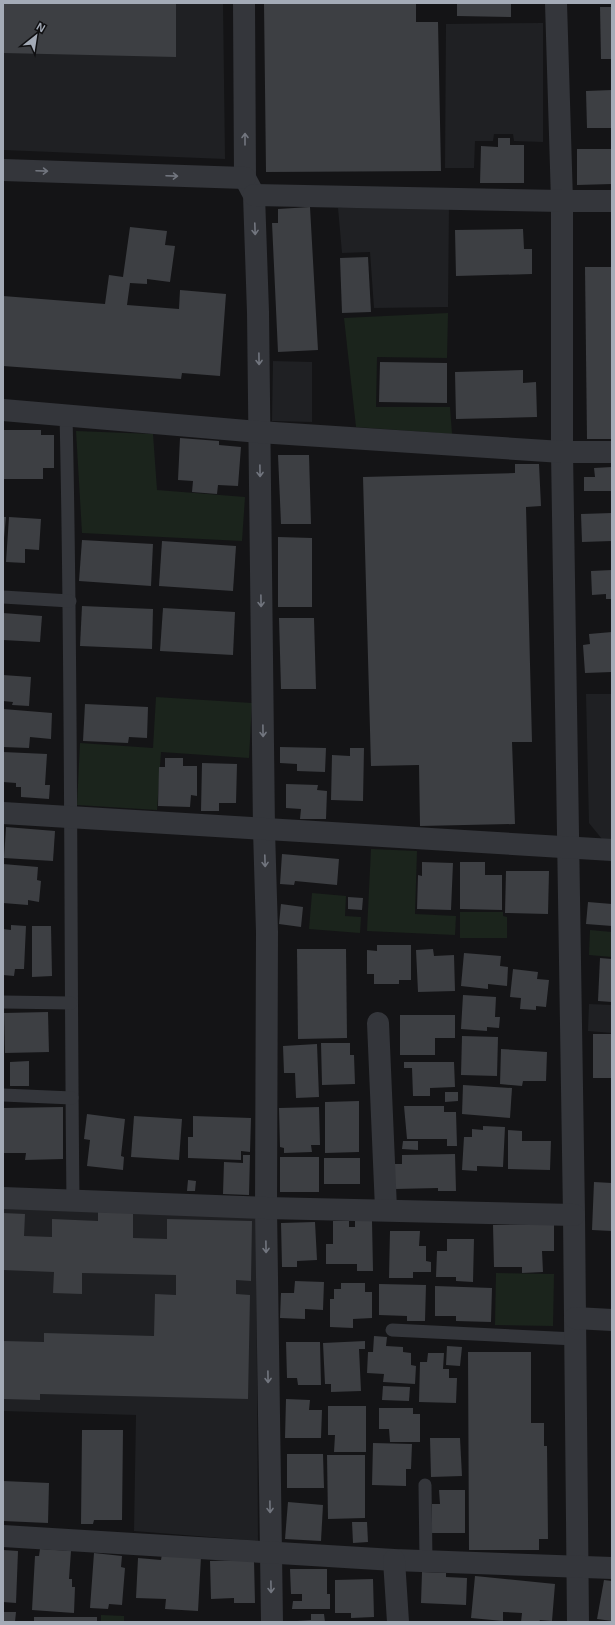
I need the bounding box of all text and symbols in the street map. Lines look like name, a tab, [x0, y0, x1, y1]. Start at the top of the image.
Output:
north arrow	[16, 16, 56, 56]
text: N	[35, 20, 47, 35]
one-way arrow	[241, 133, 249, 146]
one-way arrow	[35, 167, 48, 175]
one-way arrow	[165, 172, 178, 179]
one-way arrow	[252, 222, 259, 235]
one-way arrow	[255, 352, 263, 365]
one-way arrow	[256, 464, 264, 477]
one-way arrow	[257, 594, 265, 607]
one-way arrow	[259, 724, 266, 737]
one-way arrow	[261, 854, 268, 867]
one-way arrow	[262, 1240, 270, 1253]
one-way arrow	[264, 1370, 272, 1383]
one-way arrow	[266, 1500, 274, 1513]
one-way arrow	[268, 1580, 275, 1593]

